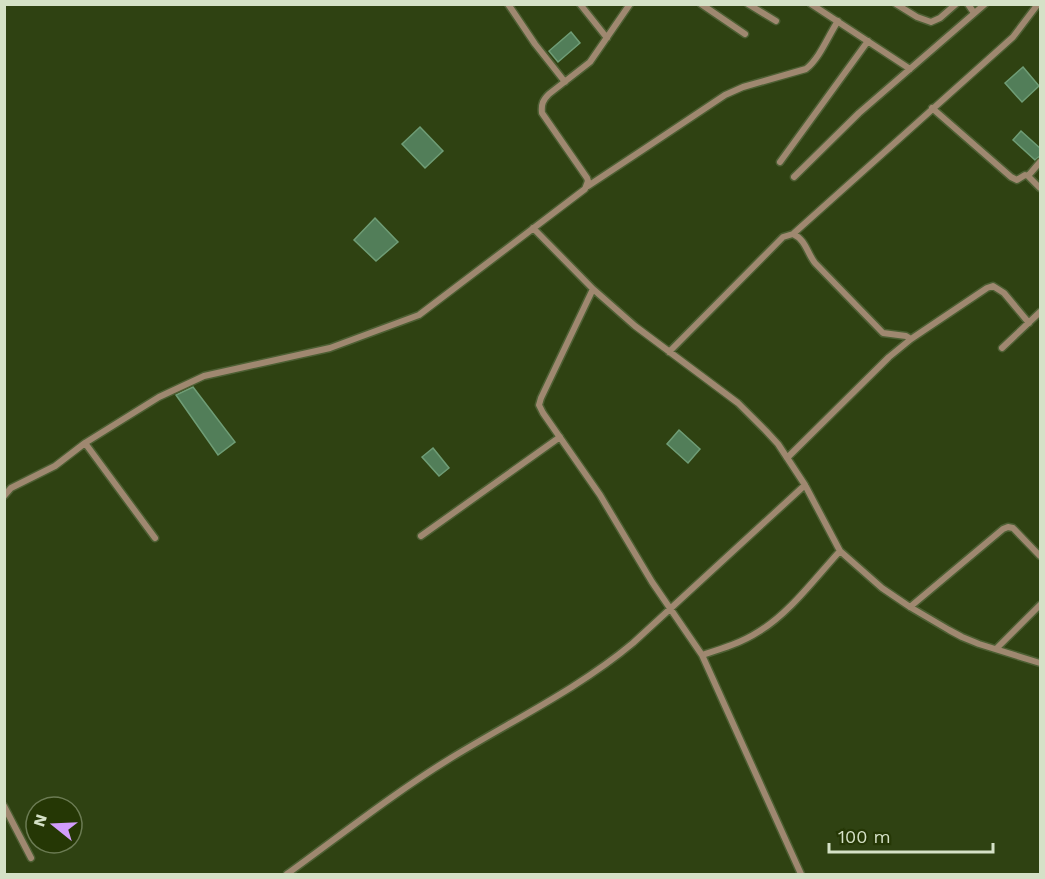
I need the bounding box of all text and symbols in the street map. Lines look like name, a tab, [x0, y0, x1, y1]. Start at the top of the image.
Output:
north arrow	[24, 795, 84, 855]
text: N	[29, 812, 51, 829]
scale bar	[829, 816, 992, 854]
text: 100 m	[838, 826, 891, 847]

